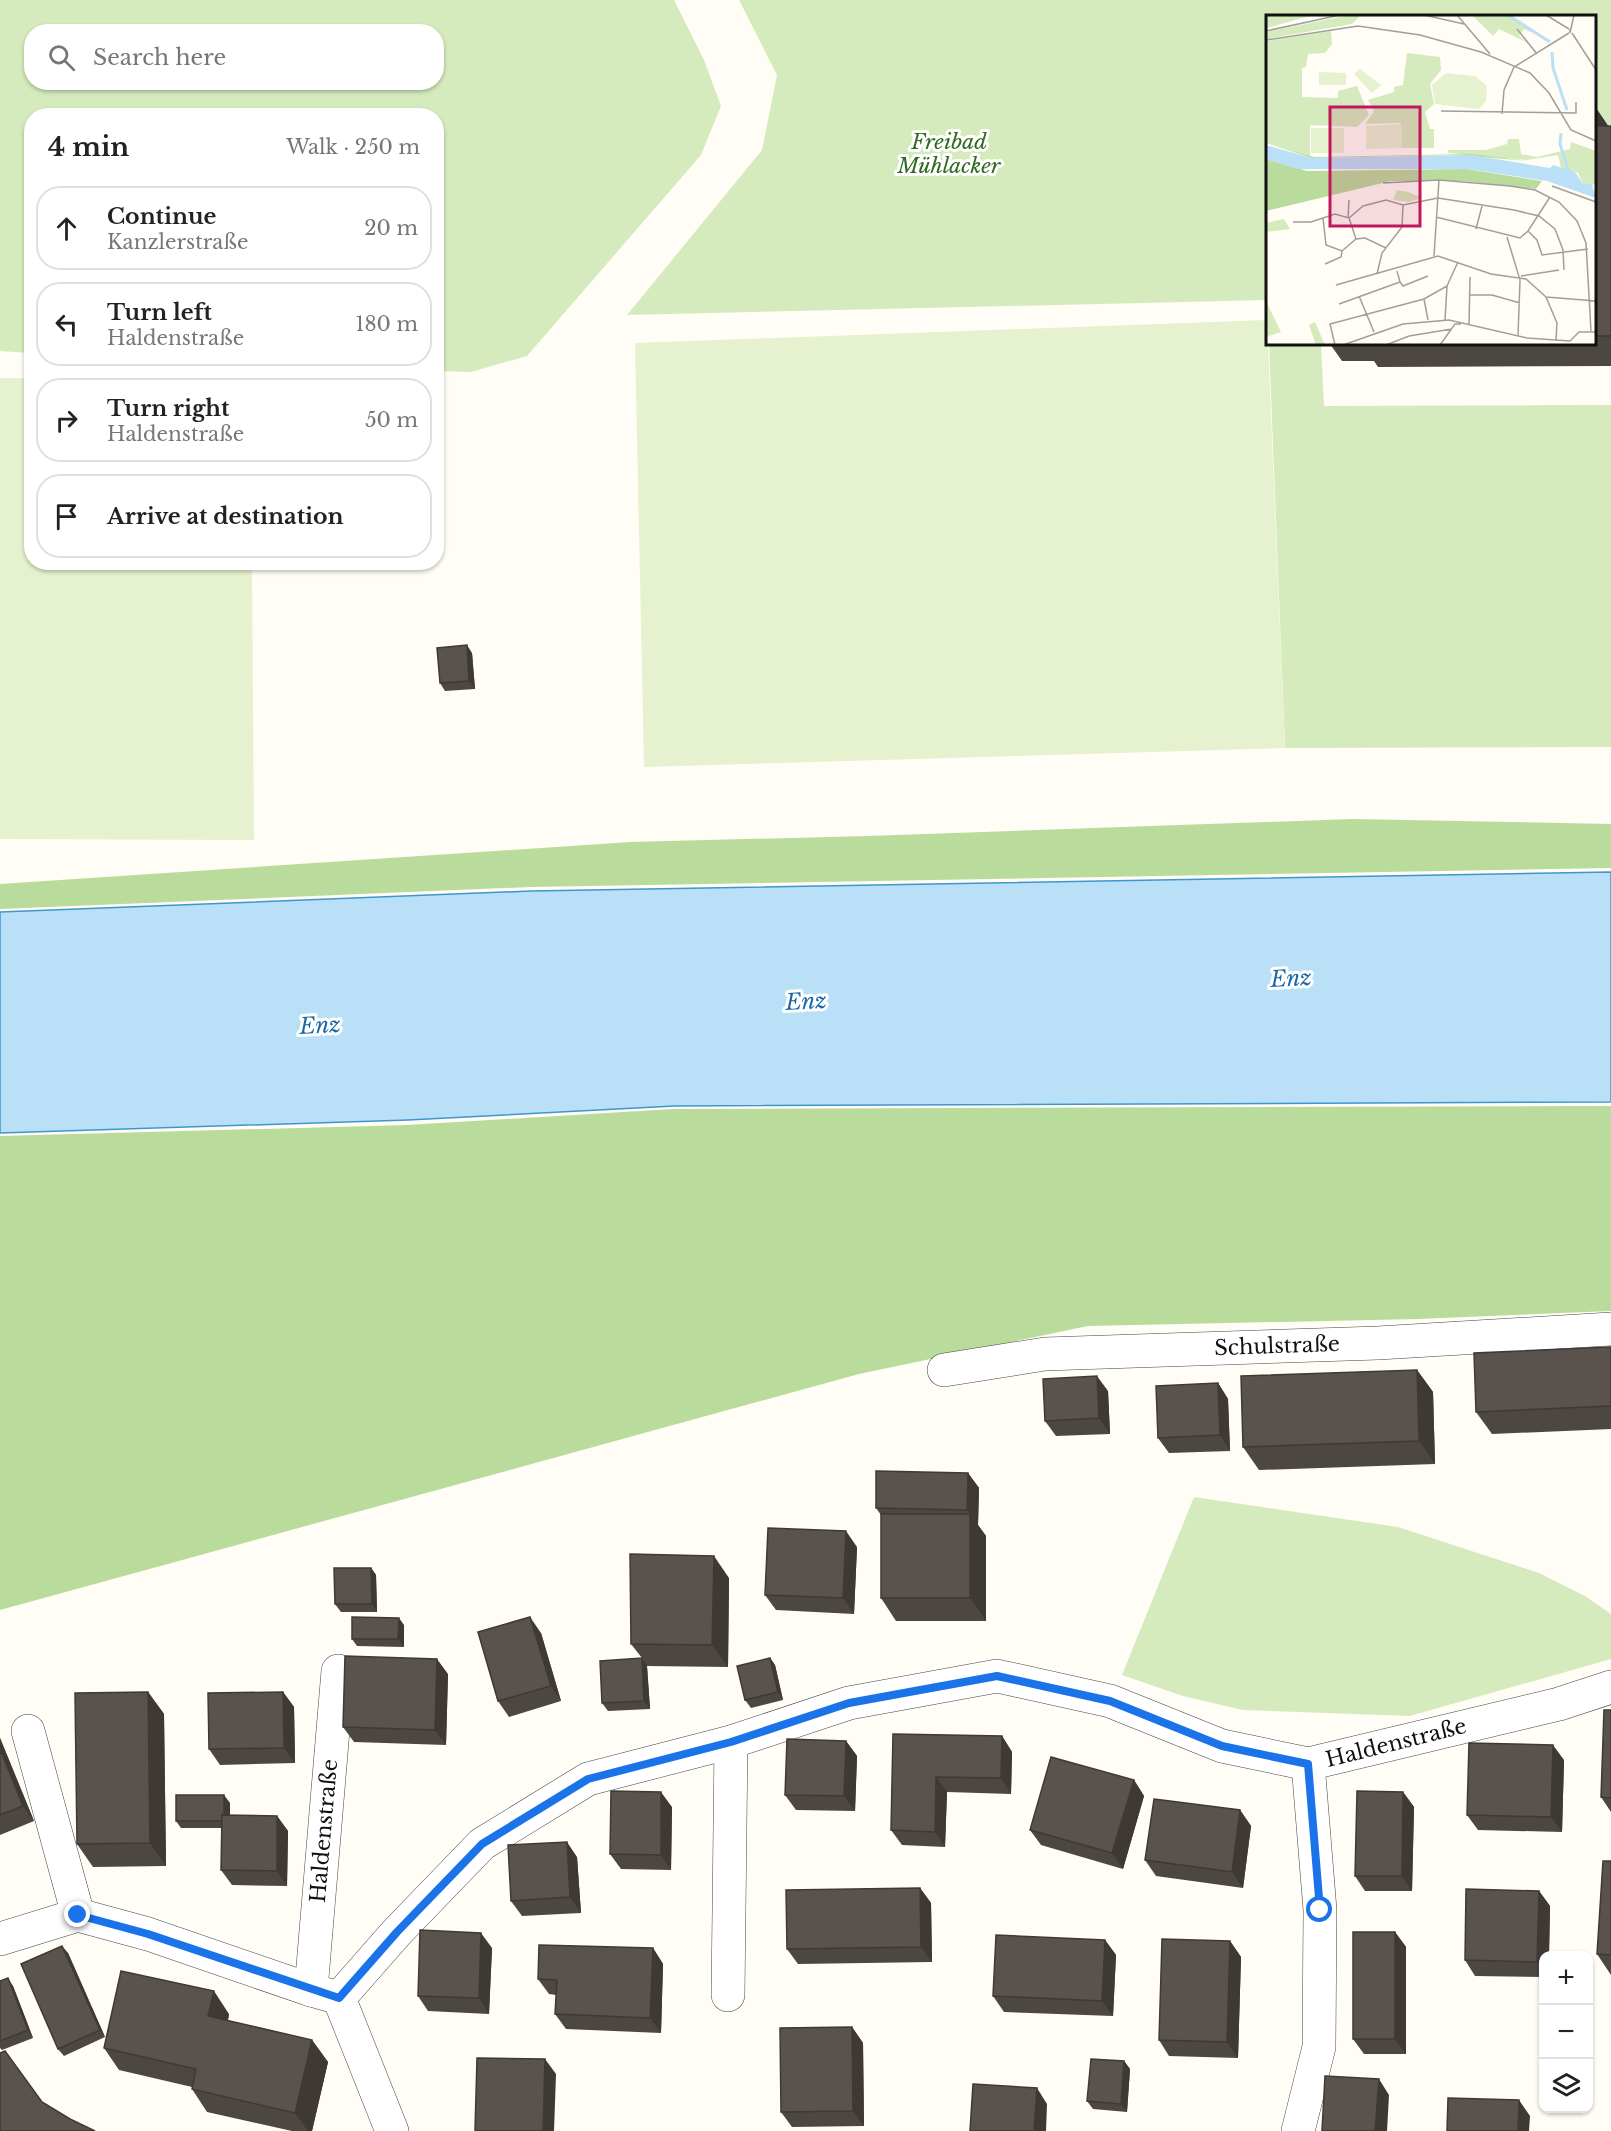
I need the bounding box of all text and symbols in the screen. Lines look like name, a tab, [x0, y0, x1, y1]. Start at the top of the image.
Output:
inset map	[1266, 15, 1596, 345]
search box	[24, 24, 444, 90]
icon: search	[45, 41, 78, 74]
text: Search here	[93, 44, 226, 71]
park label: Freibad Mühlacker	[896, 129, 1002, 179]
text: 4 min	[48, 131, 129, 163]
text: Walk · 250 m	[286, 135, 420, 159]
text: Continue	[107, 203, 216, 230]
icon: ahead	[50, 212, 83, 245]
text: 20 m	[364, 216, 418, 240]
text: Kanzlerstraße	[107, 230, 248, 254]
text: Turn left	[107, 299, 212, 326]
icon: left	[50, 308, 83, 341]
text: 180 m	[355, 312, 418, 336]
text: Haldenstraße	[107, 326, 244, 350]
text: Turn right	[107, 395, 229, 422]
icon: right	[50, 404, 83, 437]
text: 50 m	[365, 408, 418, 432]
text: Haldenstraße	[107, 422, 244, 446]
icon: arrive	[50, 500, 83, 533]
text: Arrive at destination	[107, 503, 344, 530]
water label: Enz	[1269, 964, 1312, 993]
water label: Enz	[784, 987, 827, 1016]
water label: Enz	[298, 1011, 341, 1040]
street label: Schulstraße	[1214, 1331, 1340, 1361]
street label: Haldenstraße	[1323, 1713, 1469, 1773]
street label: Haldenstraße	[305, 1758, 343, 1904]
route start	[1306, 1896, 1332, 1922]
route end	[64, 1901, 90, 1927]
map controls	[1539, 1951, 1593, 2113]
button: +	[1539, 1951, 1593, 2005]
button: −	[1539, 2005, 1593, 2059]
button: layers	[1539, 2059, 1593, 2113]

